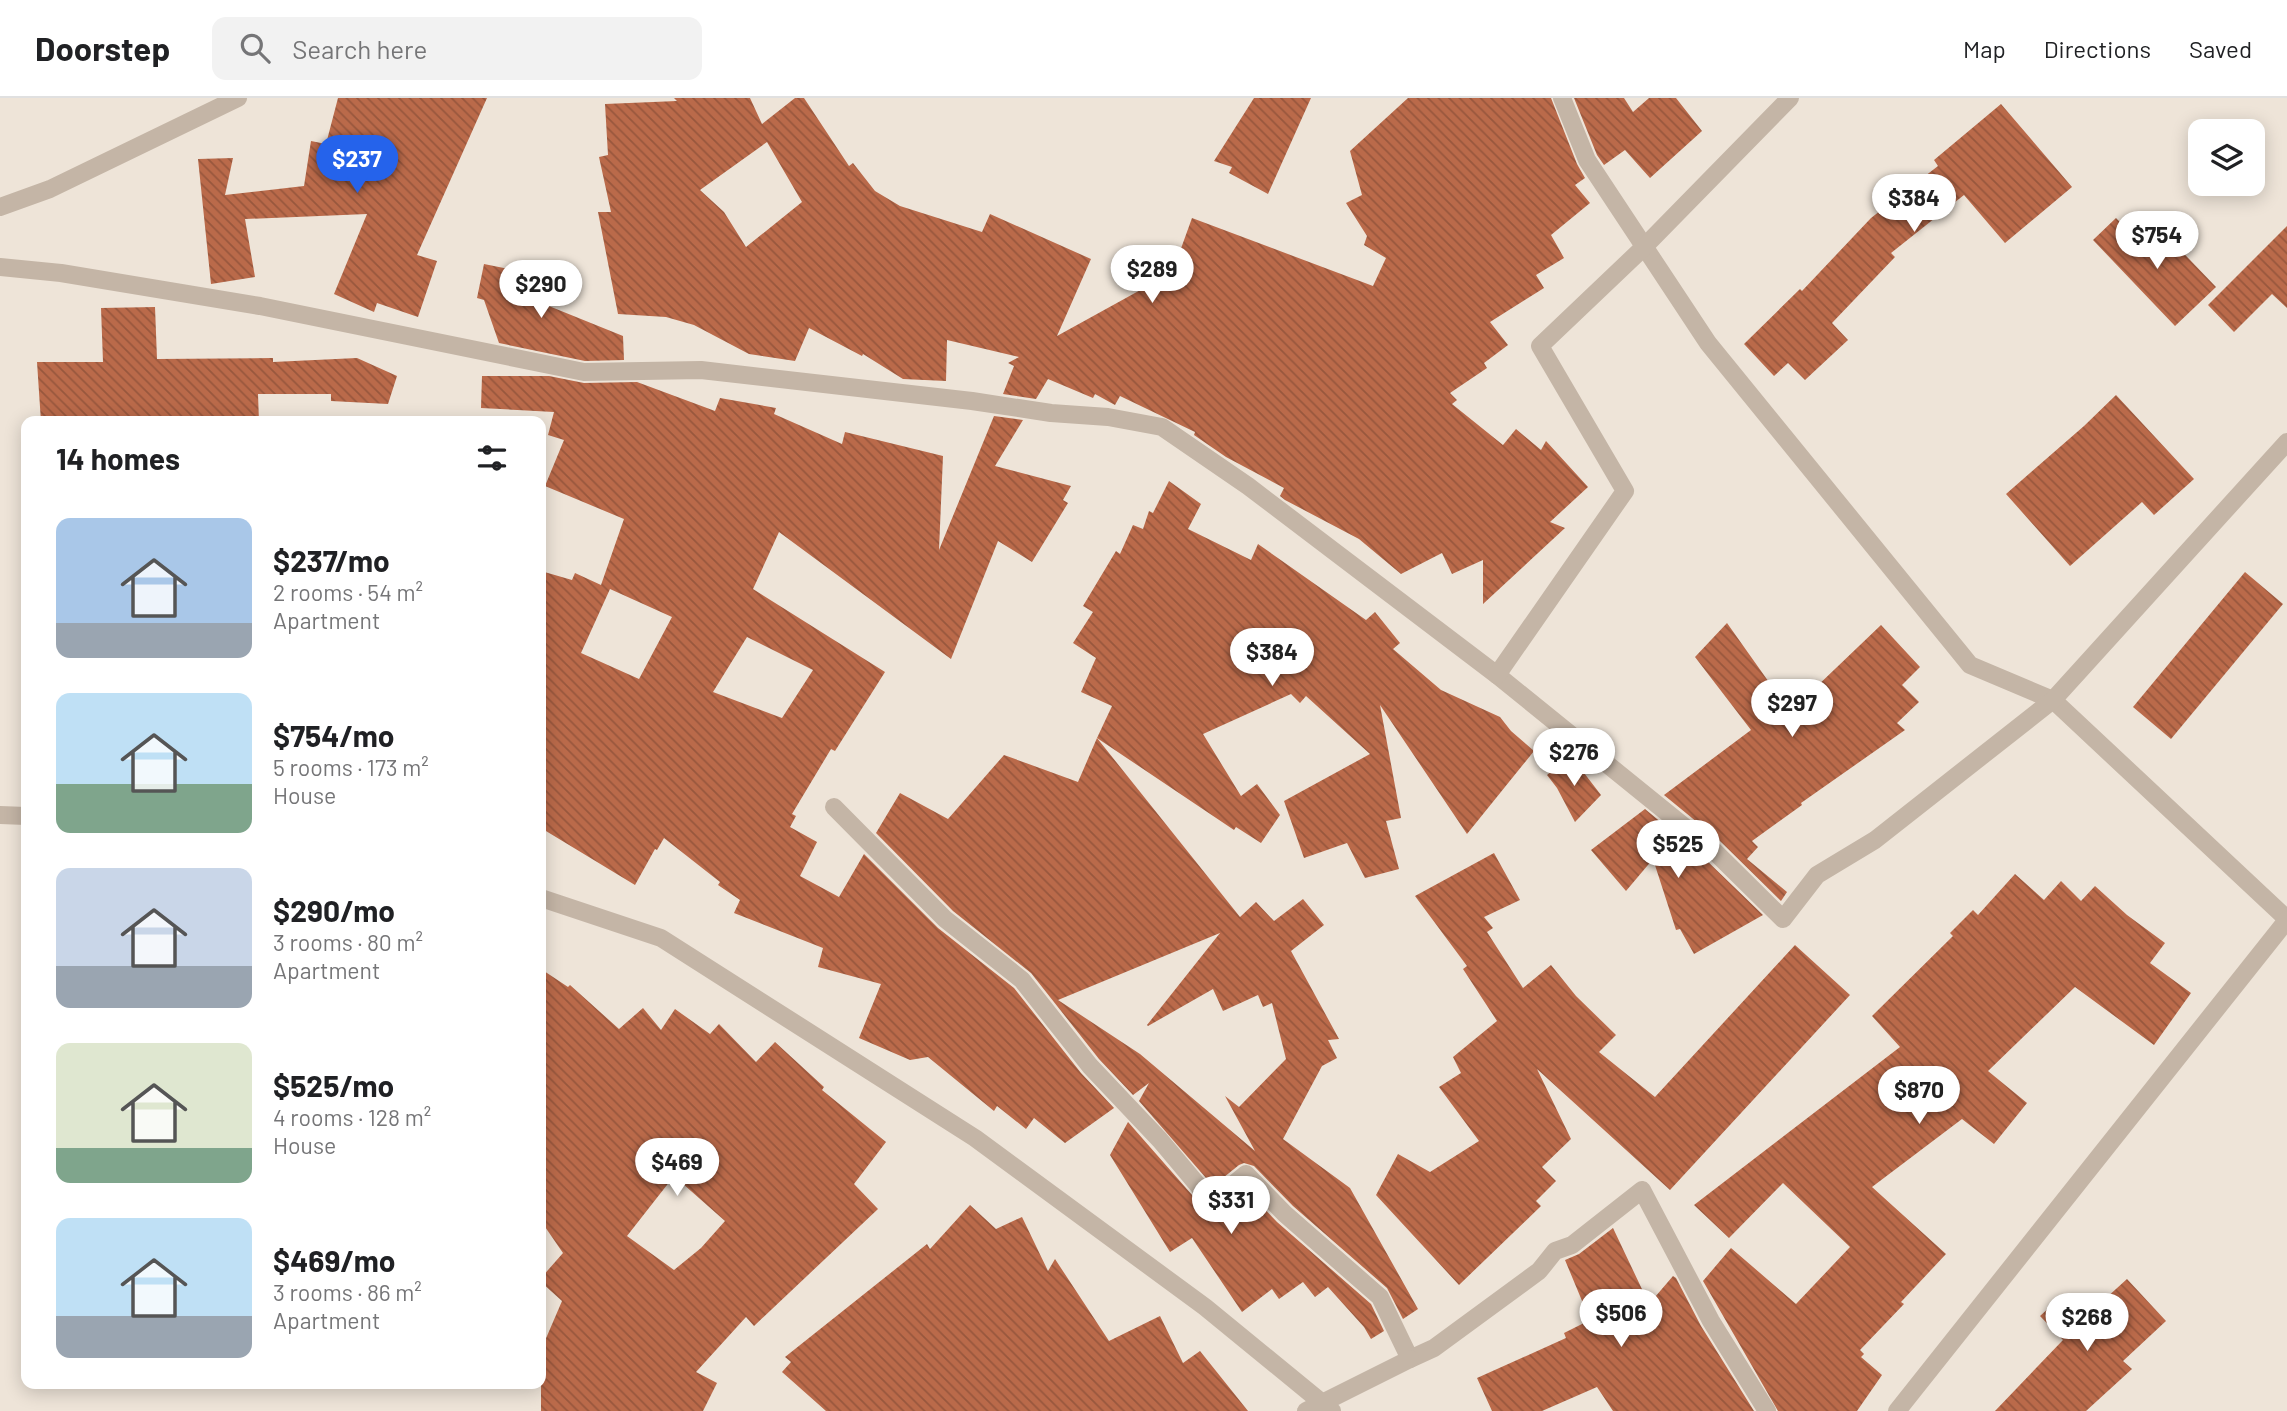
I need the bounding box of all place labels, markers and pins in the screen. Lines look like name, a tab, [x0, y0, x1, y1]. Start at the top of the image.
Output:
pin: $237	[316, 136, 398, 195]
pin: $384	[1873, 174, 1955, 234]
pin: $754	[2116, 212, 2198, 271]
pin: $289	[1111, 246, 1193, 305]
pin: $290	[500, 260, 582, 320]
pin: $384	[1231, 628, 1313, 688]
pin: $297	[1751, 680, 1833, 739]
pin: $276	[1533, 728, 1615, 788]
pin: $525	[1637, 820, 1719, 880]
pin: $870	[1878, 1066, 1960, 1126]
pin: $469	[636, 1138, 718, 1198]
pin: $331	[1190, 1176, 1272, 1236]
pin: $506	[1580, 1290, 1662, 1349]
pin: $268	[2046, 1294, 2128, 1353]

